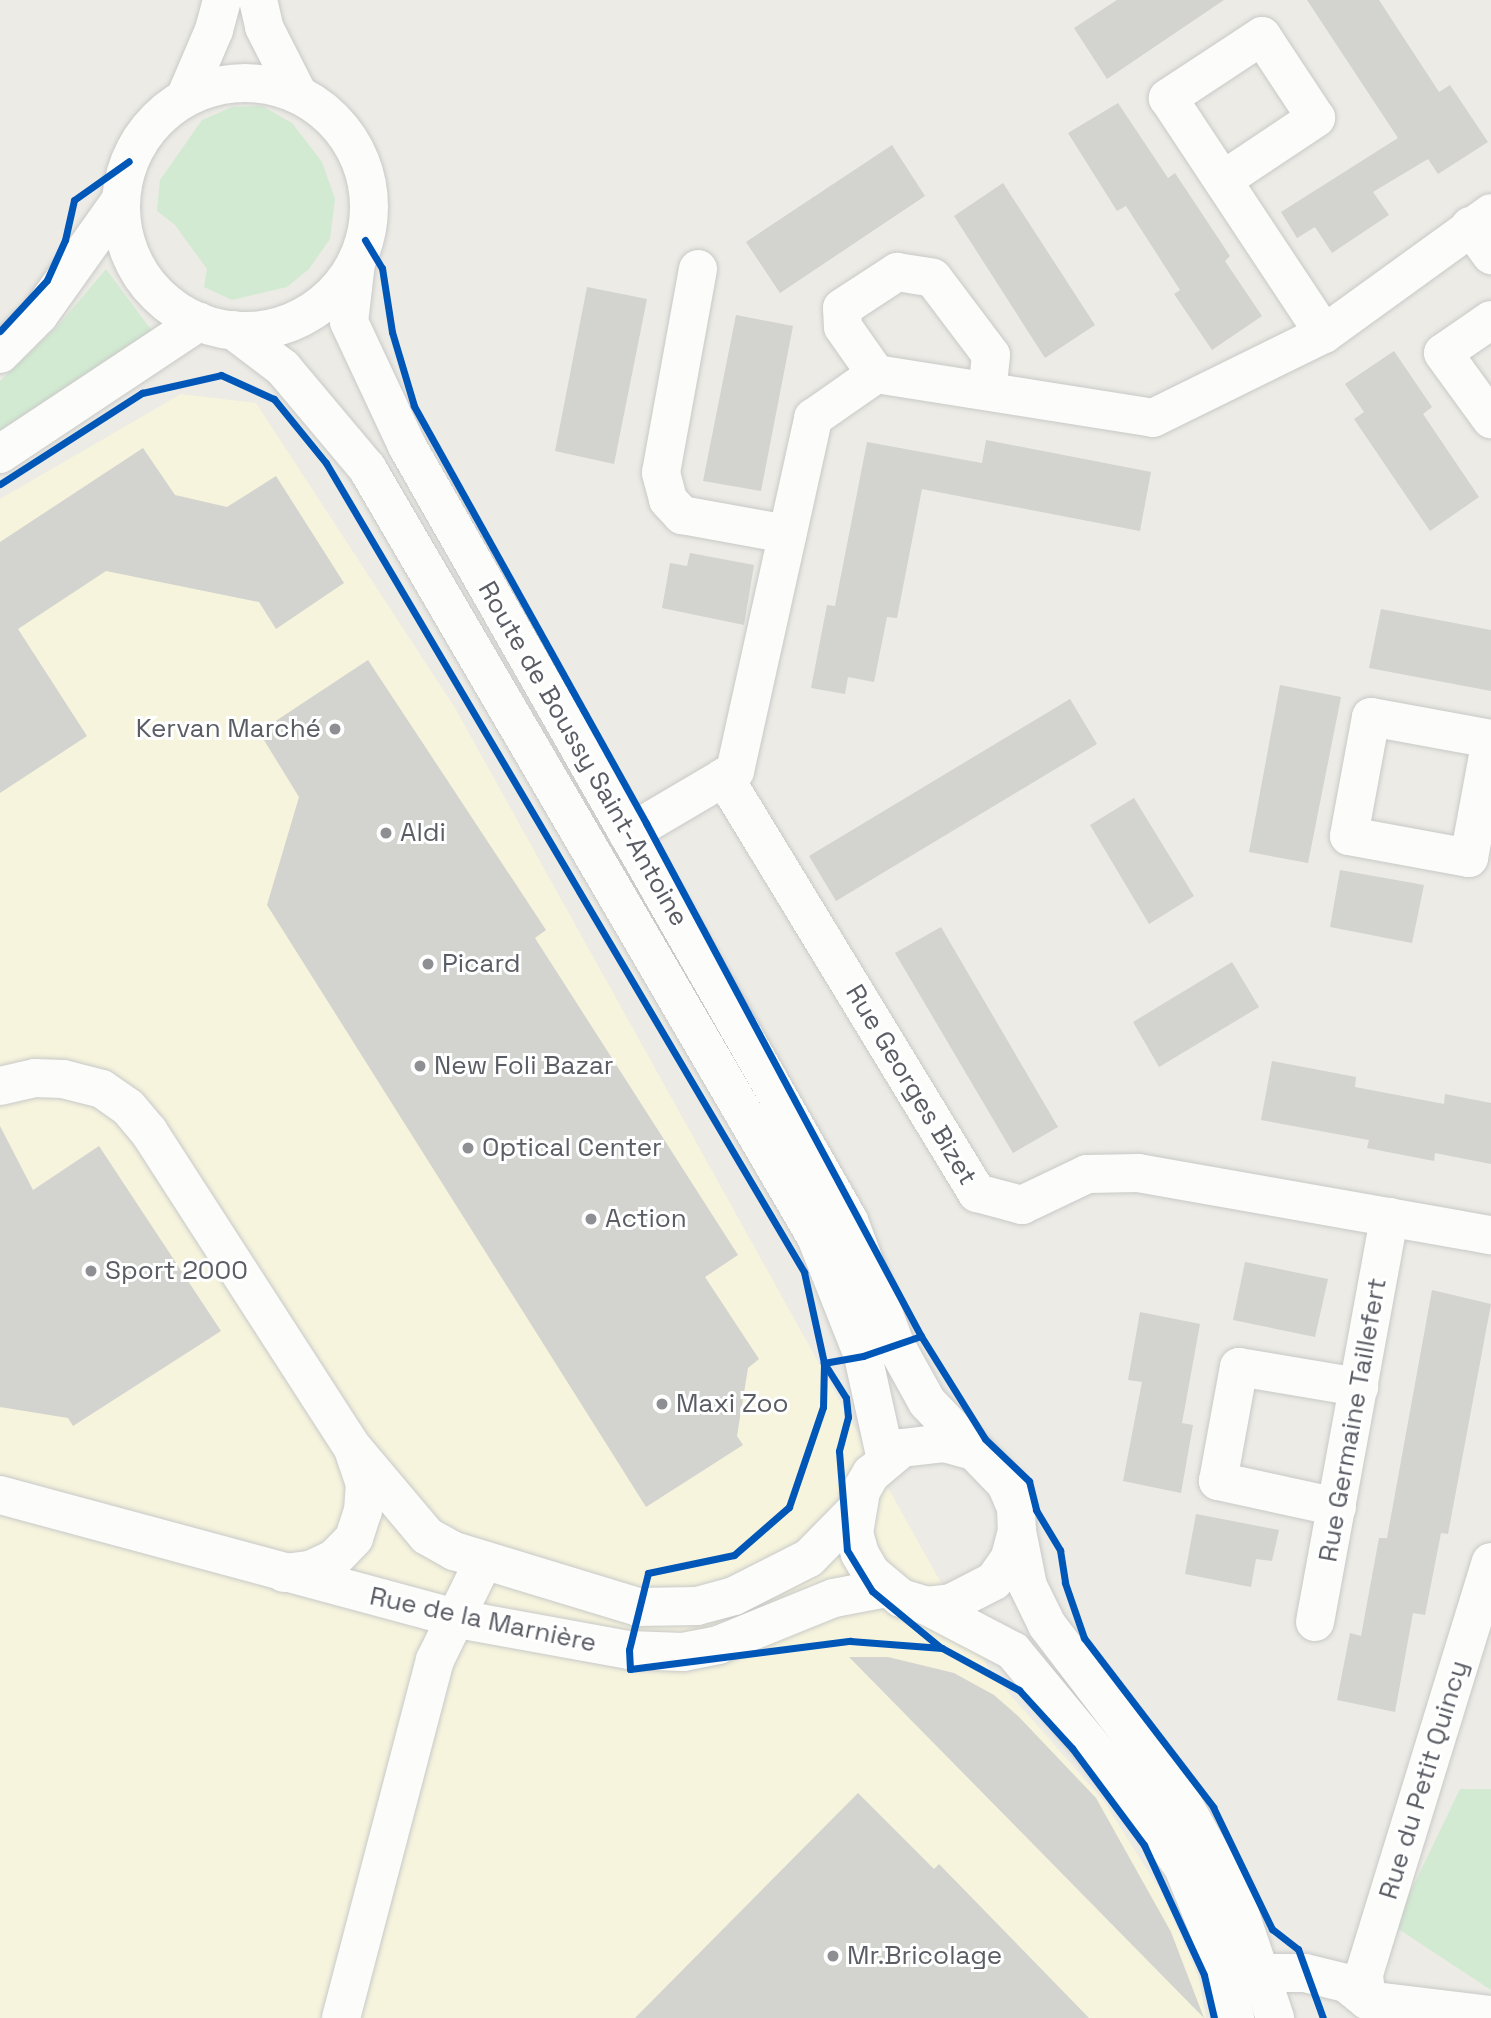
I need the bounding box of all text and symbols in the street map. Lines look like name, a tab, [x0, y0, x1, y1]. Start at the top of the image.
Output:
street label: Route de Boussy Saint-Antoine	[471, 576, 695, 932]
place label: Kervan Marché	[136, 713, 321, 745]
marker: Kervan Marché	[327, 721, 343, 737]
place label: Aldi	[400, 817, 446, 849]
marker: Aldi	[378, 825, 394, 841]
place label: Picard	[442, 948, 521, 980]
marker: Picard	[420, 956, 436, 972]
street label: Rue Georges Bizet	[839, 979, 983, 1191]
place label: New Foli Bazar	[434, 1050, 614, 1082]
marker: New Foli Bazar	[412, 1058, 428, 1074]
place label: Optical Center	[482, 1132, 662, 1164]
marker: Optical Center	[460, 1140, 476, 1156]
place label: Action	[605, 1203, 687, 1235]
marker: Action	[583, 1211, 599, 1227]
place label: Sport 2000	[105, 1255, 248, 1287]
marker: Sport 2000	[83, 1263, 99, 1279]
street label: Rue Germaine Taillefert	[1313, 1275, 1393, 1565]
place label: Maxi Zoo	[676, 1388, 789, 1420]
marker: Maxi Zoo	[654, 1396, 670, 1412]
street label: Rue de la Marnière	[367, 1581, 599, 1659]
street label: Rue du Petit Quincy	[1373, 1657, 1475, 1903]
place label: Mr.Bricolage	[847, 1940, 1002, 1972]
marker: Mr.Bricolage	[825, 1948, 841, 1964]

